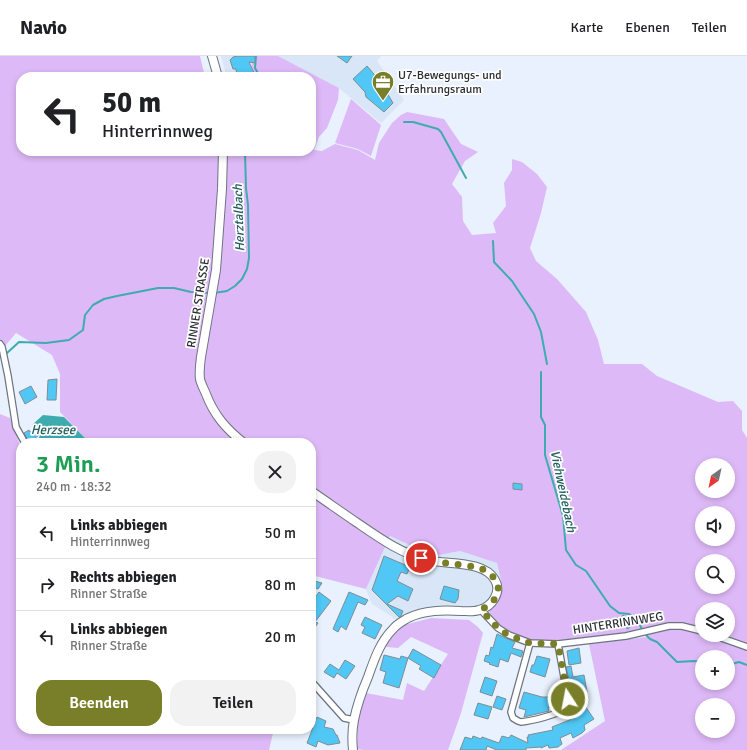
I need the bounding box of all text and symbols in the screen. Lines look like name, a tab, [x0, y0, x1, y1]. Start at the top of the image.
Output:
text: Navio	[20, 16, 67, 40]
text: Karte	[571, 19, 603, 36]
text: Ebenen	[625, 19, 670, 36]
text: Teilen	[692, 19, 727, 36]
place label: U7-Bewegungs- und Erfahrungsraum	[398, 68, 502, 97]
office icon: U7-Bewegungs- und Erfahrungsraum	[370, 69, 396, 102]
text: 50 m	[102, 86, 161, 120]
icon: left	[36, 88, 88, 140]
text: Hinterrinnweg	[102, 120, 213, 142]
water label: Herztalbach	[230, 183, 248, 252]
street label: RINNER STRASSE	[184, 257, 213, 349]
water label: Herzsee	[31, 422, 77, 438]
text: 3 Min.	[36, 449, 101, 479]
water label: Viehweidebach	[547, 449, 580, 535]
button: close	[254, 451, 296, 493]
north arrow	[695, 458, 735, 498]
map controls	[695, 458, 735, 738]
text: 240 m · 18:32	[36, 479, 112, 495]
button: sound	[695, 506, 735, 546]
text: Links abbiegen	[70, 516, 167, 534]
icon: left	[36, 522, 58, 544]
text: 50 m	[265, 524, 296, 542]
text: Hinterrinnweg	[70, 534, 150, 550]
pin	[404, 541, 438, 575]
icon: arrive	[410, 547, 432, 569]
button: search	[695, 554, 735, 594]
text: Rechts abbiegen	[70, 568, 177, 586]
icon: right	[36, 574, 58, 596]
text: 80 m	[265, 576, 296, 594]
text: Rinner Straße	[70, 586, 147, 602]
button: layers	[695, 602, 735, 642]
street label: HINTERRINNWEG	[572, 609, 664, 638]
text: Links abbiegen	[70, 620, 167, 638]
icon: left	[36, 626, 58, 648]
text: 20 m	[265, 628, 296, 646]
text: Rinner Straße	[70, 638, 147, 654]
button: +	[695, 650, 735, 690]
position arrow	[547, 678, 589, 720]
button: Beenden	[36, 680, 162, 726]
button: Teilen	[170, 680, 296, 726]
button: −	[695, 698, 735, 738]

